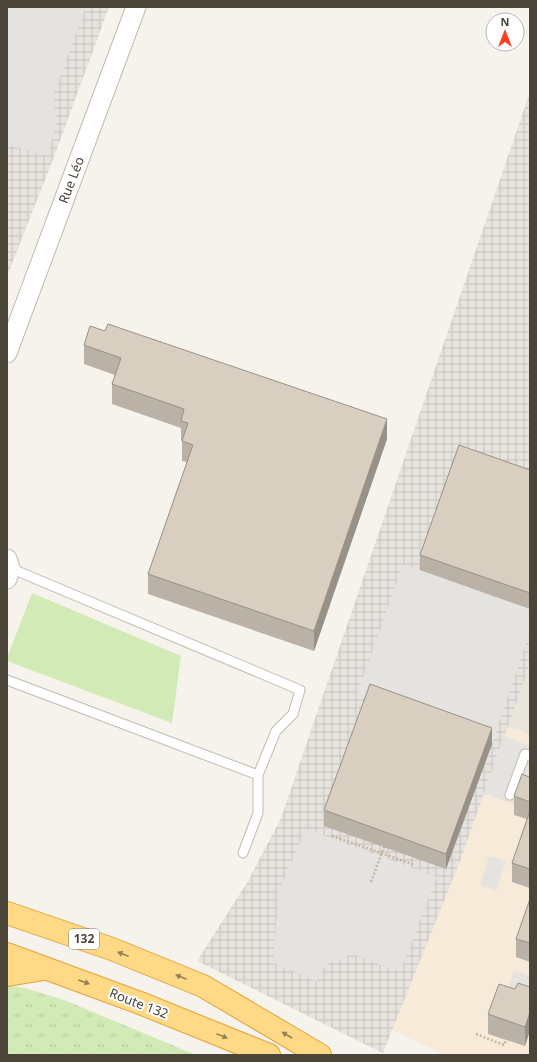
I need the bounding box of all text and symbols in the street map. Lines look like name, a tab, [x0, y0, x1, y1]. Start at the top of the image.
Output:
north arrow	[485, 12, 525, 52]
text: N	[501, 14, 509, 29]
street label: Rue Léo	[54, 154, 88, 206]
road number: 132	[69, 929, 99, 949]
one-way arrow	[117, 950, 129, 956]
one-way arrow	[175, 973, 187, 979]
one-way arrow	[79, 979, 91, 985]
street label: Route 132	[107, 984, 171, 1022]
one-way arrow	[281, 1032, 293, 1039]
one-way arrow	[217, 1033, 228, 1039]

